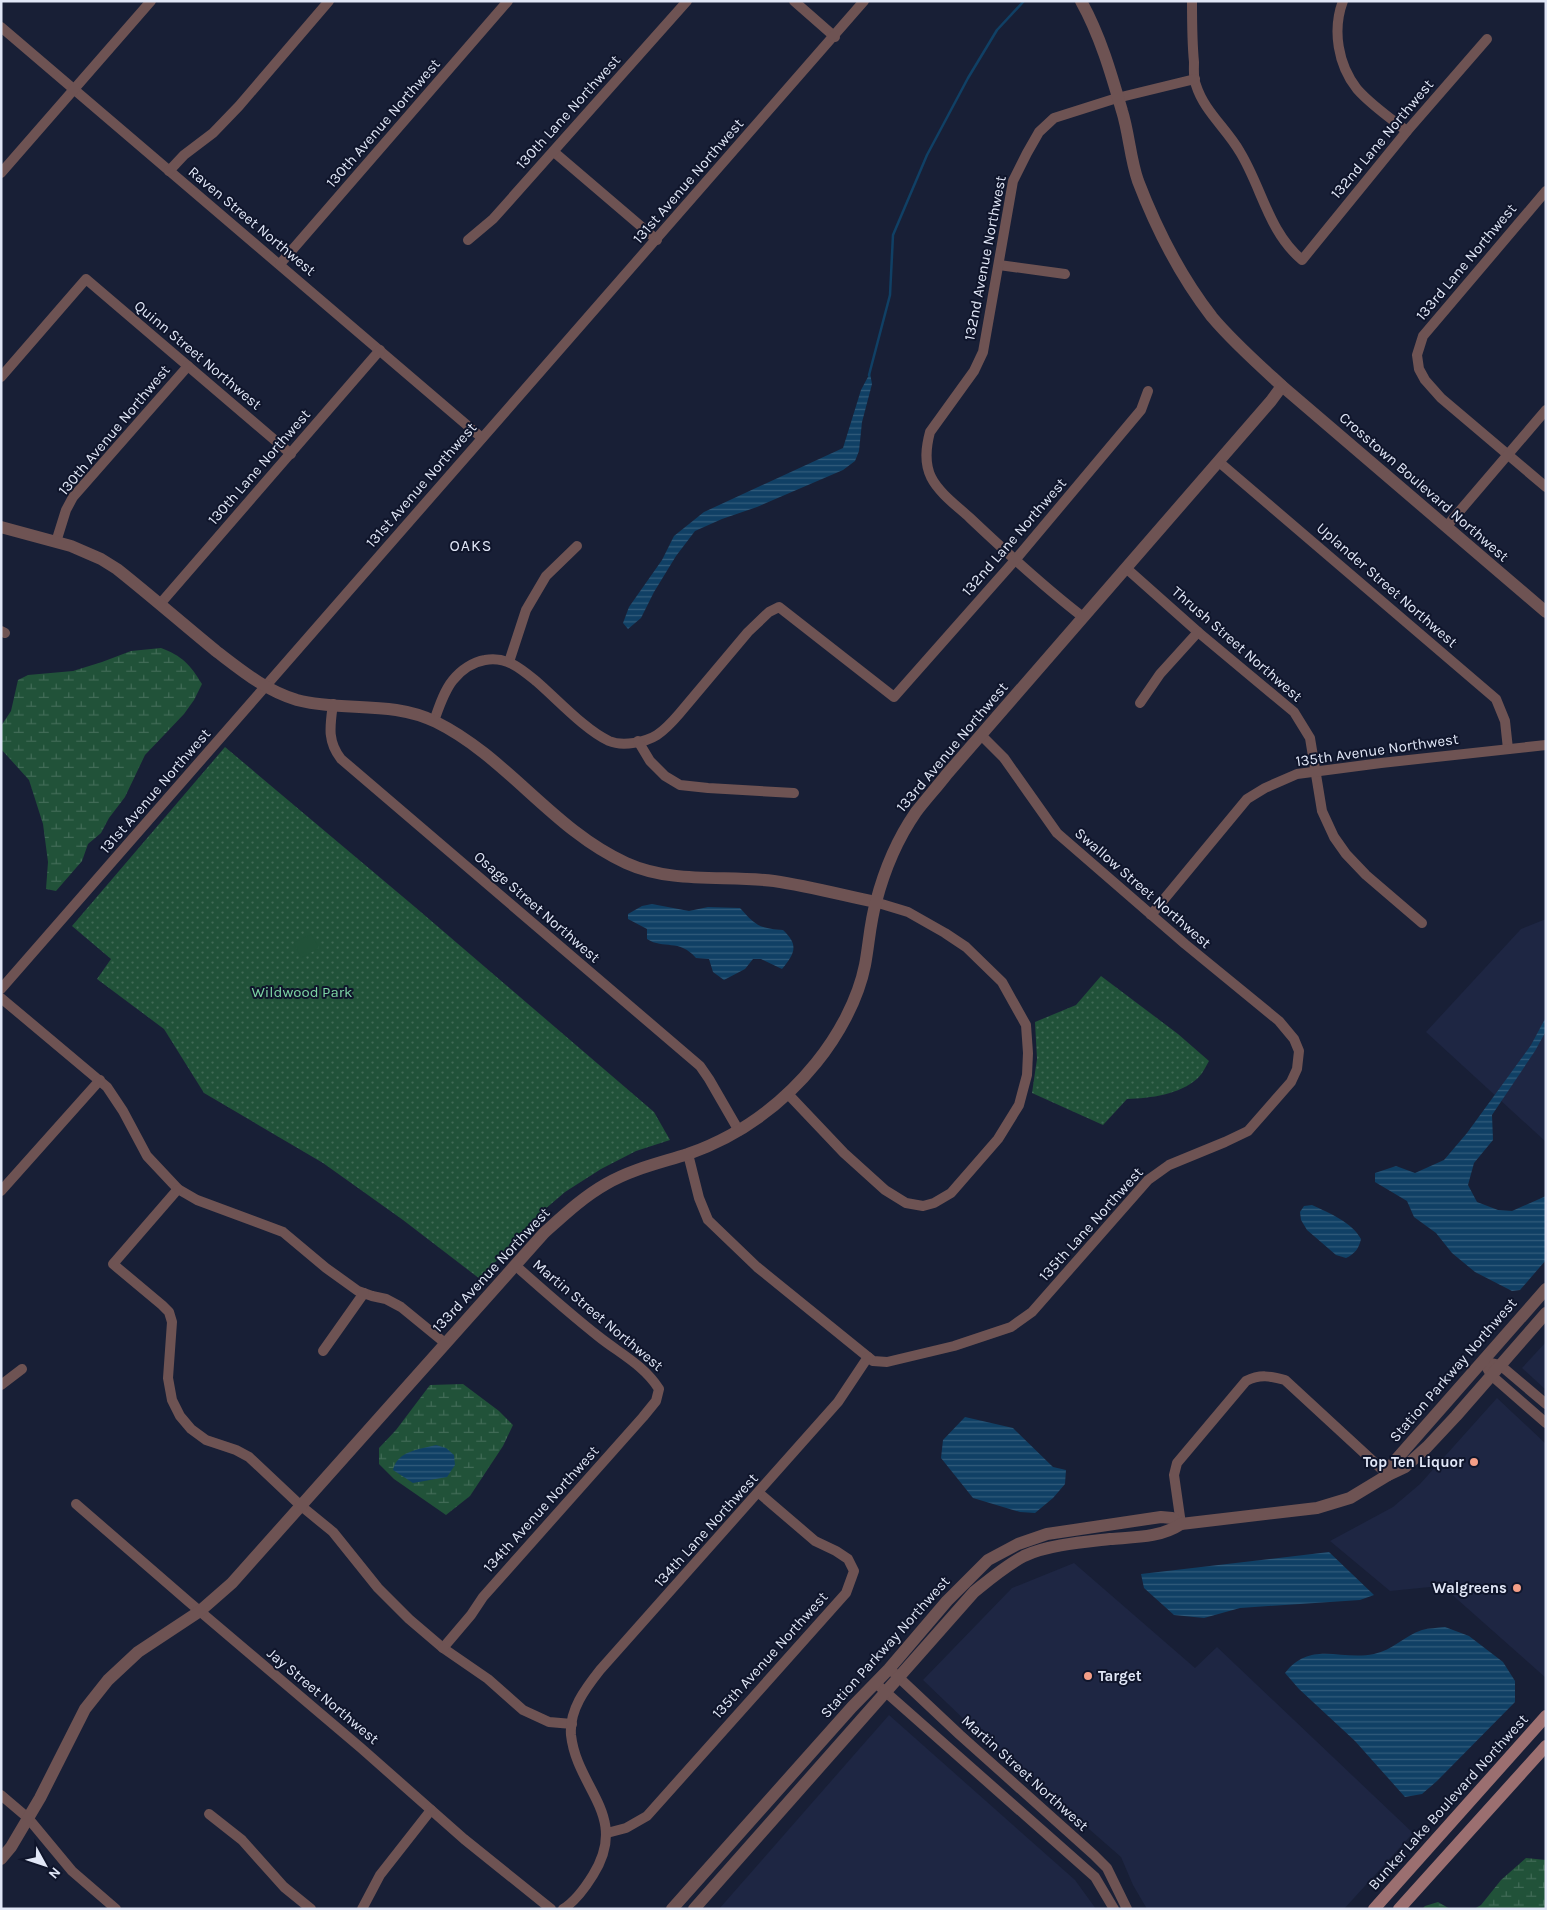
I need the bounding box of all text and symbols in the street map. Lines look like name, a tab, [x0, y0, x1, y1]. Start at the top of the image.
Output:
street label: 130th Lane Northwest	[512, 51, 624, 173]
street label: 130th Avenue Northwest	[322, 55, 444, 191]
street label: 132nd Lane Northwest	[1327, 75, 1437, 202]
street label: 131st Avenue Northwest	[629, 115, 747, 247]
street label: Raven Street Northwest	[185, 162, 320, 280]
street label: 132nd Avenue Northwest	[960, 174, 1010, 342]
street label: 133rd Lane Northwest	[1412, 200, 1520, 324]
street label: Quinn Street Northwest	[131, 297, 265, 414]
street label: 130th Avenue Northwest	[54, 361, 174, 499]
street label: 130th Lane Northwest	[204, 405, 314, 528]
street label: Crosstown Boulevard Northwest	[1336, 408, 1513, 566]
street label: 131st Avenue Northwest	[362, 419, 480, 551]
street label: 132nd Lane Northwest	[958, 474, 1070, 600]
street label: Uplander Street Northwest	[1313, 519, 1461, 651]
district label: OAKS	[450, 536, 492, 555]
street label: Thrush Street Northwest	[1168, 582, 1306, 706]
street label: 133rd Avenue Northwest	[892, 678, 1012, 816]
street label: 131st Avenue Northwest	[96, 725, 214, 857]
street label: 135th Avenue Northwest	[1294, 730, 1460, 770]
street label: Swallow Street Northwest	[1071, 824, 1215, 952]
street label: Osage Street Northwest	[470, 847, 604, 967]
park label: Wildwood Park	[251, 983, 353, 1001]
street label: 135th Lane Northwest	[1035, 1163, 1147, 1285]
street label: 133rd Avenue Northwest	[428, 1204, 554, 1336]
street label: Martin Street Northwest	[529, 1255, 667, 1375]
street label: Station Parkway Northwest	[1386, 1294, 1521, 1446]
street label: 134th Avenue Northwest	[479, 1442, 603, 1576]
place label: Top Ten Liquor	[1363, 1453, 1464, 1471]
marker: Top Ten Liquor	[1468, 1456, 1480, 1468]
street label: 134th Lane Northwest	[650, 1469, 762, 1591]
street label: Station Parkway Northwest	[817, 1572, 954, 1722]
place label: Walgreens	[1432, 1579, 1507, 1597]
marker: Walgreens	[1511, 1582, 1523, 1594]
street label: 135th Avenue Northwest	[708, 1588, 832, 1722]
street label: Jay Street Northwest	[263, 1644, 383, 1748]
place label: Target	[1098, 1667, 1142, 1685]
marker: Target	[1082, 1670, 1094, 1682]
street label: Bunker Lake Boulevard Northwest	[1364, 1710, 1532, 1894]
street label: Martin Street Northwest	[958, 1711, 1092, 1835]
north arrow	[20, 1840, 70, 1890]
text: N	[45, 1864, 64, 1882]

